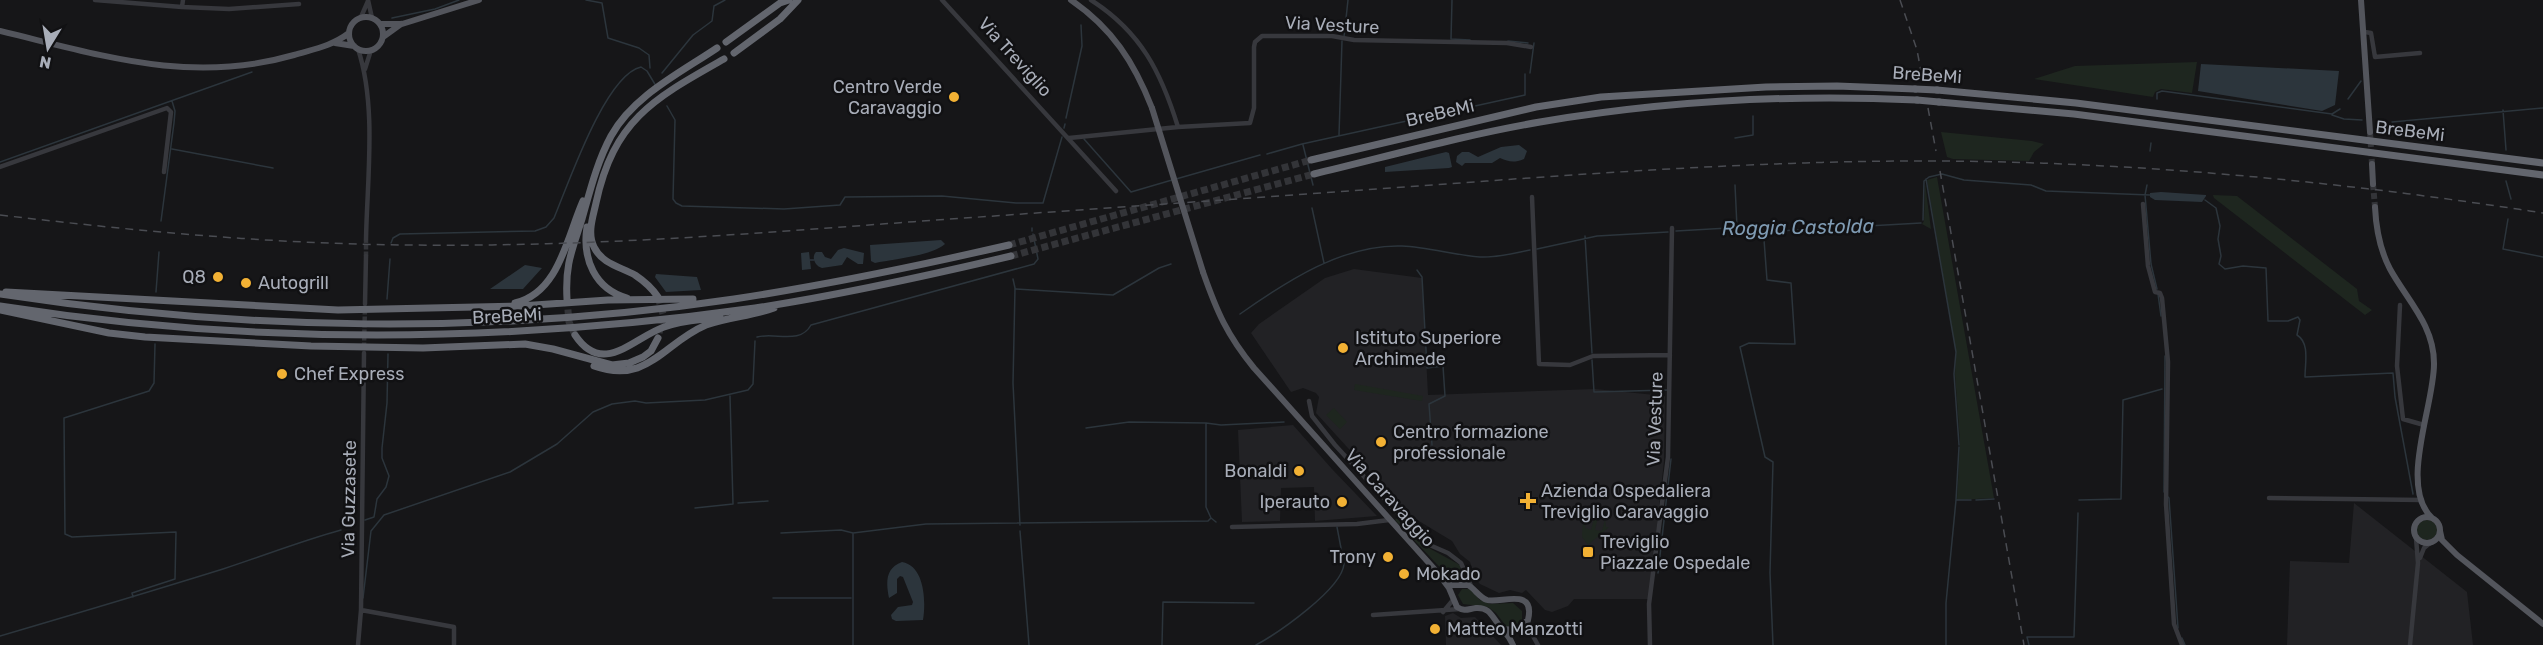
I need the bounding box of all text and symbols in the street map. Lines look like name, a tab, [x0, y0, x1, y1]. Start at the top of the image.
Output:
street label: Via Vesture	[1284, 12, 1380, 38]
street label: Via Treviglio	[974, 13, 1056, 101]
north arrow	[18, 18, 78, 78]
text: N	[38, 52, 53, 73]
street label: BreBeMi	[1892, 62, 1962, 88]
place label: Centro Verde Caravaggio	[833, 76, 942, 119]
marker: Centro Verde Caravaggio	[947, 90, 961, 104]
street label: BreBeMi	[1404, 94, 1476, 132]
street label: BreBeMi	[2374, 116, 2446, 146]
water label: Roggia Castolda	[1721, 214, 1875, 240]
place label: Q8	[182, 266, 206, 288]
marker: Q8	[211, 270, 225, 284]
place label: Autogrill	[258, 272, 329, 294]
marker: Autogrill	[239, 276, 253, 290]
street label: BreBeMi	[472, 303, 542, 329]
place label: Istituto Superiore Archimede	[1355, 327, 1501, 370]
marker: Istituto Superiore Archimede	[1336, 341, 1350, 355]
place label: Chef Express	[294, 363, 404, 385]
marker: Chef Express	[275, 367, 289, 381]
street label: Via Vesture	[1642, 371, 1668, 467]
place label: Centro formazione professionale	[1393, 421, 1549, 464]
marker: Centro formazione professionale	[1374, 435, 1388, 449]
street label: Via Guzzasete	[337, 440, 361, 558]
street label: Via Caravaggio	[1340, 444, 1440, 552]
place label: Bonaldi	[1224, 460, 1287, 482]
marker: Bonaldi	[1292, 464, 1306, 478]
place label: Azienda Ospedaliera Treviglio Caravaggio	[1541, 480, 1711, 523]
place label: Iperauto	[1259, 491, 1330, 513]
marker: Azienda Ospedaliera Treviglio Caravaggio	[1519, 492, 1537, 510]
marker: Iperauto	[1335, 495, 1349, 509]
place label: Treviglio Piazzale Ospedale	[1600, 531, 1750, 574]
marker: Treviglio Piazzale Ospedale	[1581, 545, 1595, 559]
place label: Trony	[1329, 546, 1376, 568]
marker: Trony	[1381, 550, 1395, 564]
place label: Mokado	[1416, 563, 1481, 585]
marker: Mokado	[1397, 567, 1411, 581]
place label: Matteo Manzotti	[1447, 618, 1583, 640]
marker: Matteo Manzotti	[1428, 622, 1442, 636]

